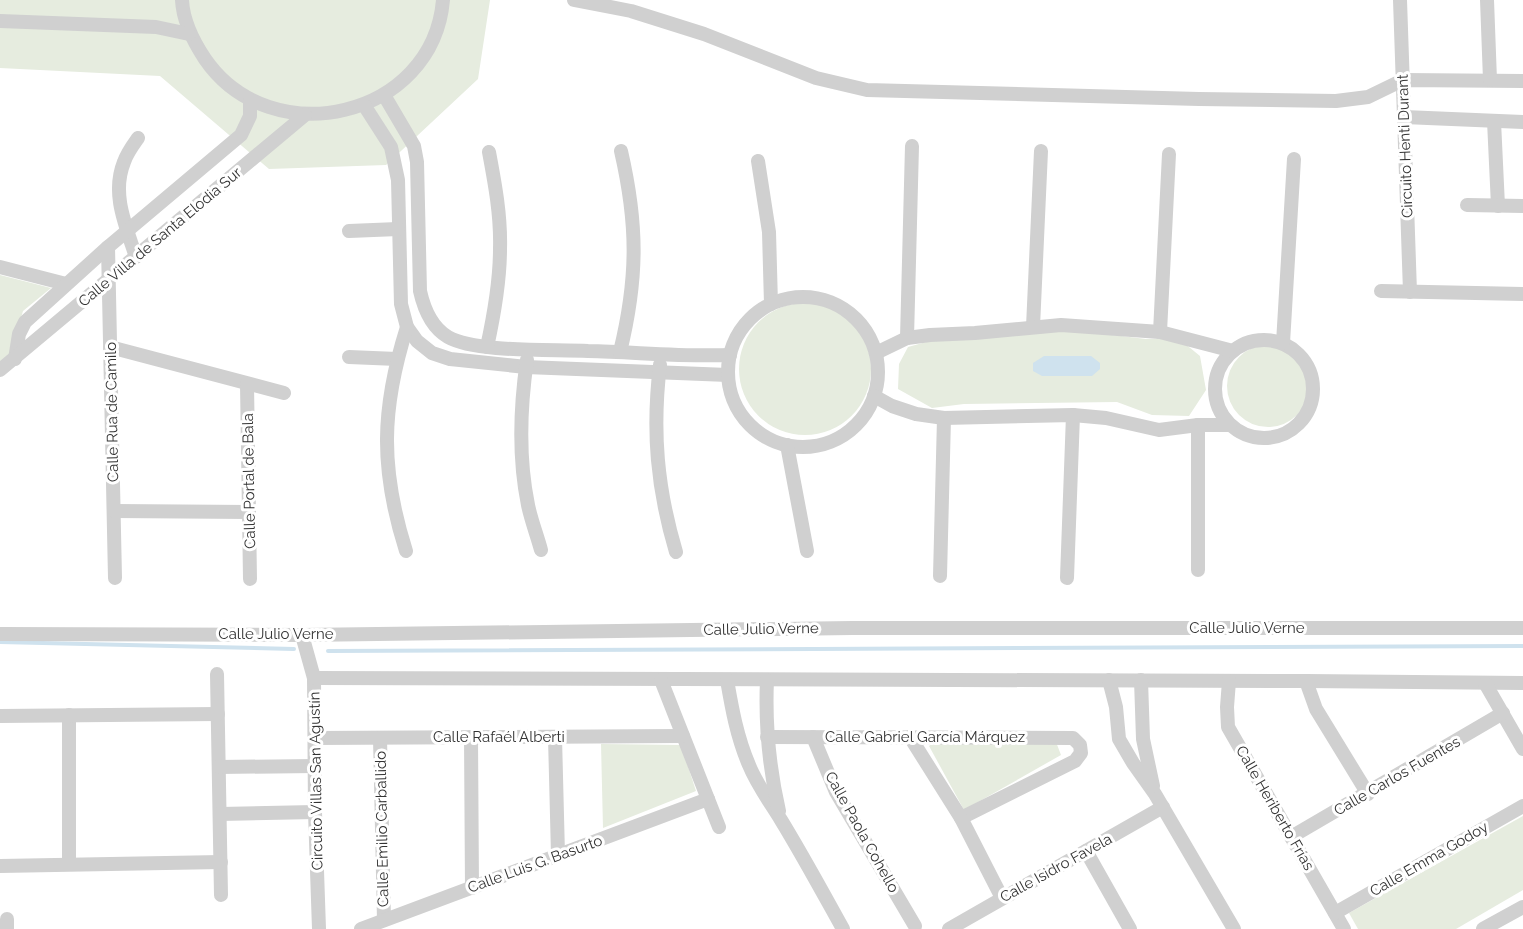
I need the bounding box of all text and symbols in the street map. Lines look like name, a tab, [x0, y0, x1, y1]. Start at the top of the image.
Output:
street label: Circuito Henti Durant	[1393, 74, 1417, 218]
street label: Calle Villa de Santa Elodia Sur	[75, 163, 246, 311]
street label: Calle Rua de Camilo	[102, 342, 122, 482]
street label: Calle Portal de Bala	[239, 413, 259, 549]
street label: Calle Julio Verne	[703, 619, 819, 639]
street label: Calle Julio Verne	[1189, 619, 1305, 637]
street label: Calle Julio Verne	[218, 625, 334, 643]
street label: Circuito Villas San Agustín	[305, 691, 327, 871]
street label: Calle Rafaél Alberti	[433, 728, 565, 746]
street label: Calle Gabriel García Márquez	[825, 728, 1025, 746]
street label: Calle Carlos Fuentes	[1331, 733, 1463, 819]
street label: Calle Heriberto Frías	[1232, 743, 1318, 873]
street label: Calle Emilio Carballido	[372, 751, 392, 907]
street label: Calle Paola Cohello	[821, 768, 903, 896]
street label: Calle Emma Godoy	[1367, 818, 1491, 900]
street label: Calle Isidro Favela	[997, 830, 1115, 906]
street label: Calle Luis G. Basurto	[465, 831, 605, 897]

